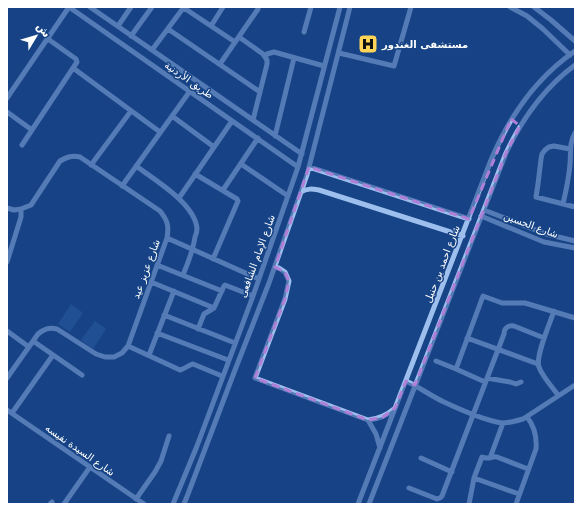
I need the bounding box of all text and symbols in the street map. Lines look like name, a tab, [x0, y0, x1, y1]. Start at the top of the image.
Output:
north arrow	[16, 16, 56, 56]
text: ش	[34, 20, 53, 40]
hospital icon: مستشفى الغندور	[357, 33, 379, 55]
place label: مستشفى الغندور	[381, 39, 468, 51]
street label: طريق الأردنية	[163, 58, 216, 101]
street label: شارع الحسين	[502, 210, 560, 241]
street label: شارع الإمام الشافعى	[237, 213, 278, 299]
street label: شارع احمد بن حنبل	[422, 224, 463, 305]
street label: شارع عزيز عيد	[130, 238, 163, 301]
street label: شارع السيدة نفيسه	[43, 422, 117, 479]

